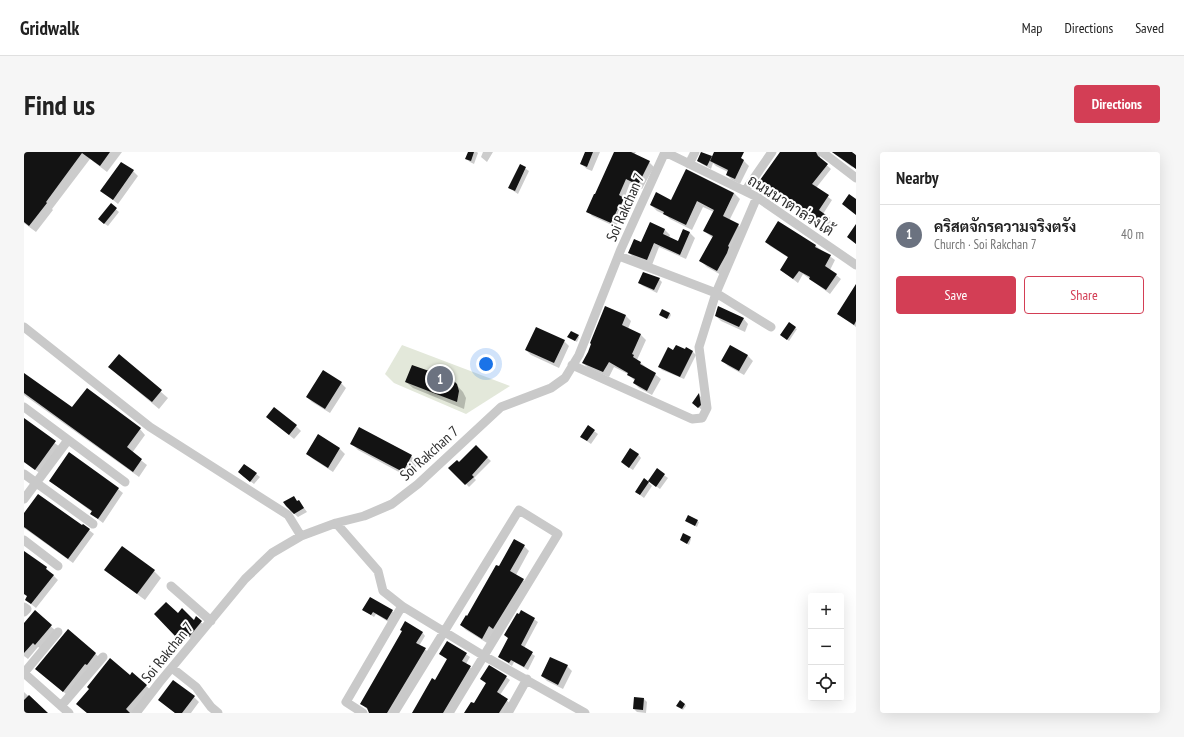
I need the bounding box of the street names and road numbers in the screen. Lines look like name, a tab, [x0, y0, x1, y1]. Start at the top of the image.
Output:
street label: Soi Rakchan 7	[602, 170, 648, 244]
street label: ถนนนาตาล่วงใต้	[744, 170, 838, 240]
street label: Soi Rakchan 7	[396, 422, 462, 484]
street label: Soi Rakchan 7	[137, 618, 197, 686]

